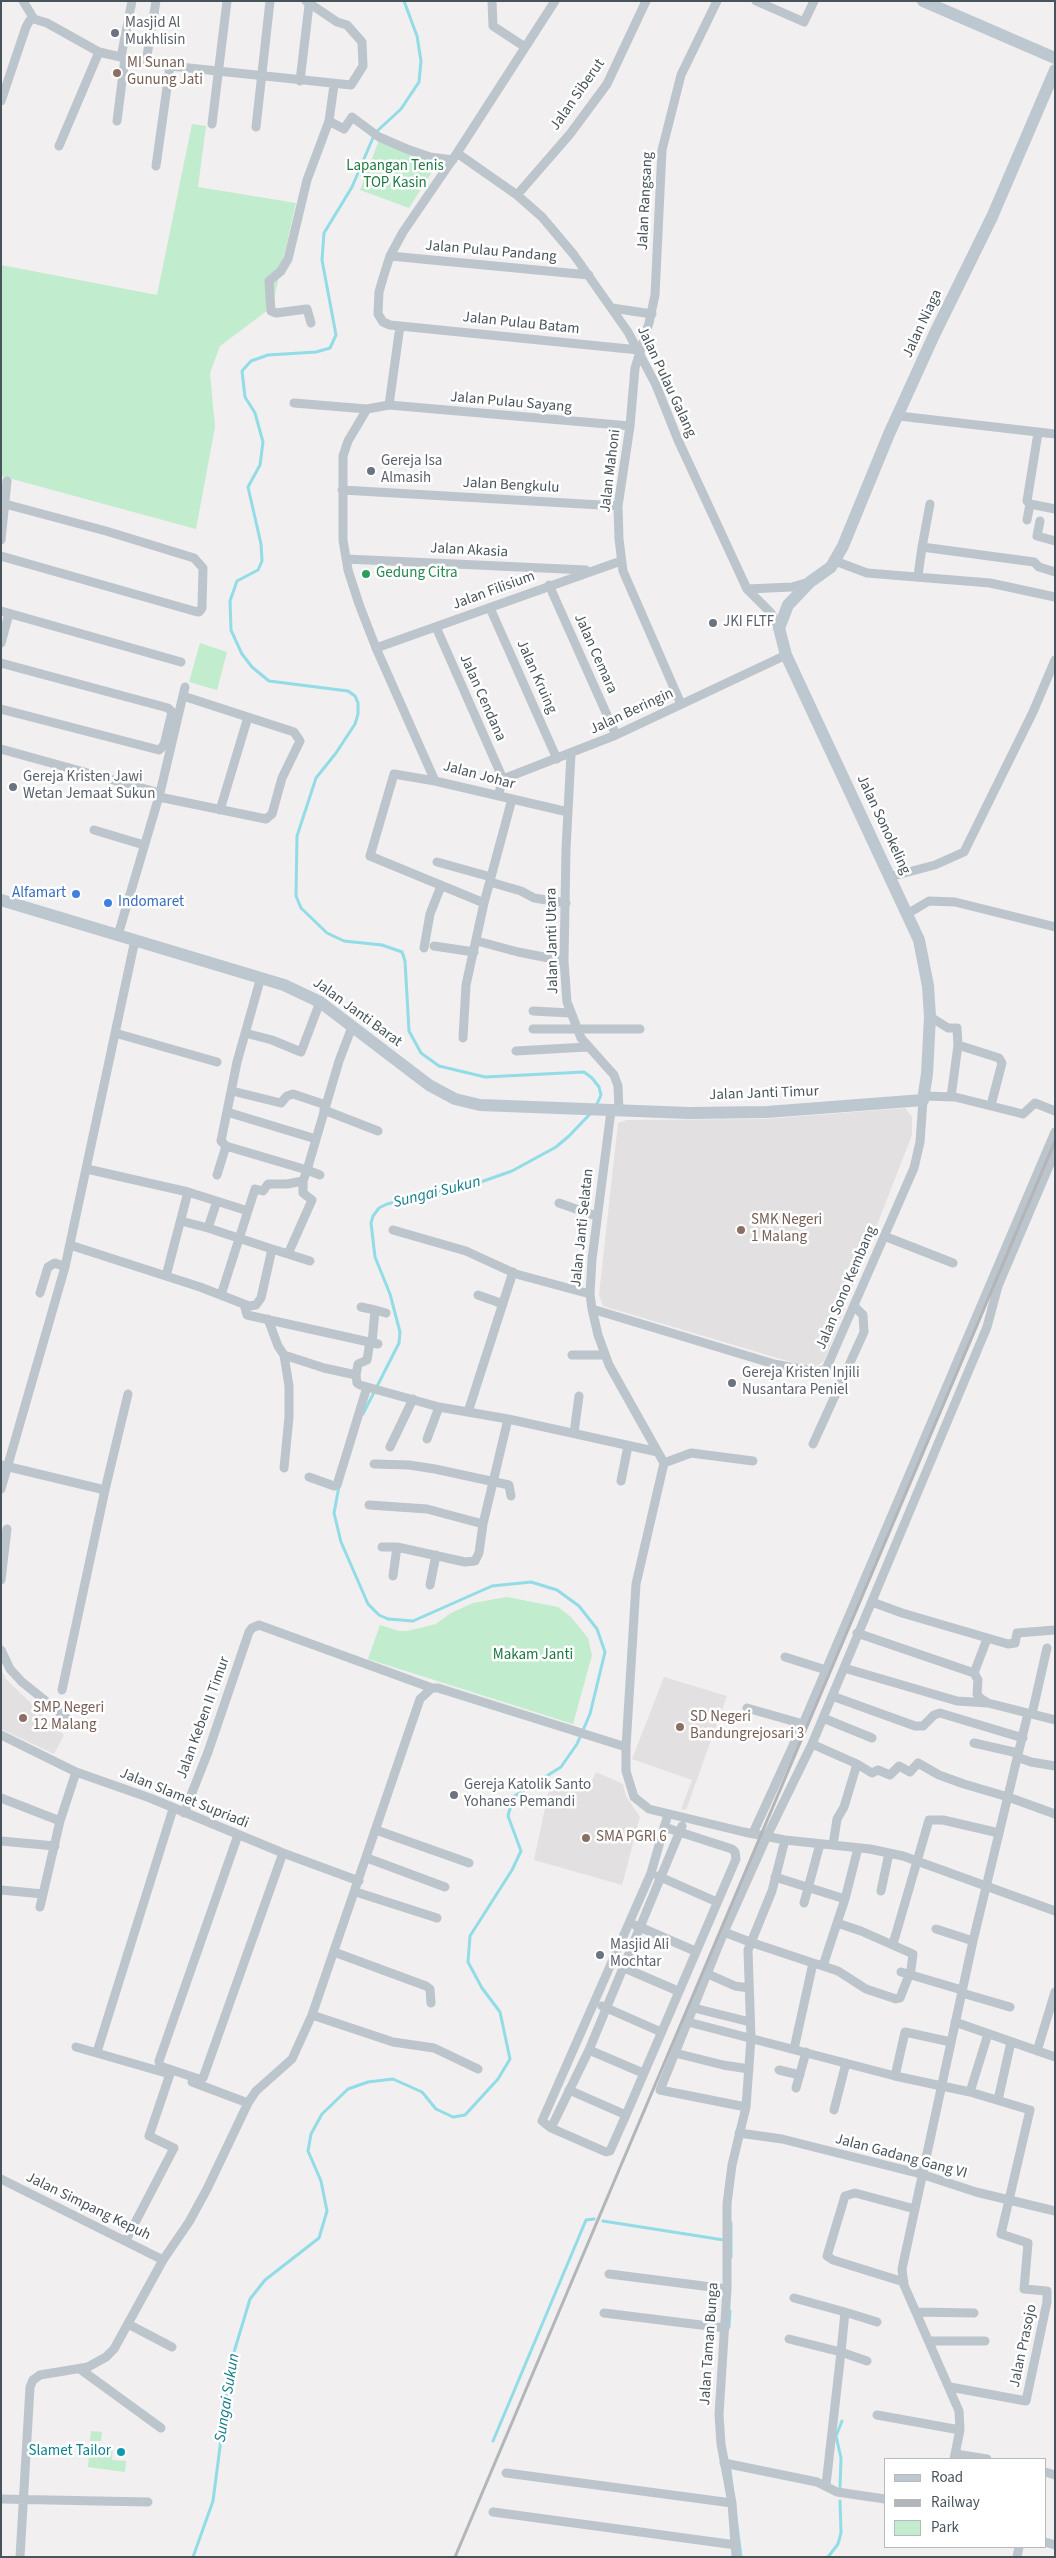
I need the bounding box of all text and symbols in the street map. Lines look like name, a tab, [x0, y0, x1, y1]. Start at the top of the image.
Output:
place label: Masjid Al Mukhlisin	[125, 15, 185, 50]
marker: Masjid Al Mukhlisin	[109, 27, 121, 39]
place label: MI Sunan Gunung Jati	[127, 55, 203, 90]
street label: Jalan Siberut	[547, 56, 609, 134]
marker: MI Sunan Gunung Jati	[111, 67, 123, 79]
street label: Jalan Rangsang	[634, 151, 658, 251]
park label: Lapangan Tenis TOP Kasin	[346, 158, 444, 193]
street label: Jalan Pulau Pandang	[425, 237, 557, 267]
street label: Jalan Niaga	[899, 287, 947, 361]
street label: Jalan Pulau Batam	[462, 309, 580, 339]
street label: Jalan Pulau Galang	[632, 324, 700, 440]
street label: Jalan Pulau Sayang	[449, 389, 573, 417]
street label: Jalan Mahoni	[597, 428, 625, 514]
place label: Gereja Isa Almasih	[381, 453, 442, 488]
marker: Gereja Isa Almasih	[365, 465, 377, 477]
street label: Jalan Bengkulu	[462, 474, 560, 498]
street label: Jalan Akasia	[430, 540, 508, 562]
place label: Gedung Citra	[376, 565, 458, 583]
marker: Gedung Citra	[360, 568, 372, 580]
street label: Jalan Filisium	[450, 568, 538, 614]
street label: Jalan Cemara	[569, 611, 621, 697]
place label: JKI FLTF	[723, 614, 774, 632]
marker: JKI FLTF	[707, 617, 719, 629]
street label: Jalan Kruing	[512, 637, 560, 717]
street label: Jalan Cendana	[455, 652, 509, 744]
street label: Jalan Beringin	[587, 685, 677, 739]
street label: Jalan Johar	[441, 758, 517, 794]
place label: Gereja Kristen Jawi Wetan Jemaat Sukun	[23, 769, 155, 804]
street label: Jalan Sonokeling	[852, 772, 914, 878]
marker: Gereja Kristen Jawi Wetan Jemaat Sukun	[7, 781, 19, 793]
place label: Alfamart	[12, 885, 66, 903]
marker: Alfamart	[70, 888, 82, 900]
street label: Jalan Janti Utara	[543, 888, 563, 994]
place label: Indomaret	[118, 894, 184, 912]
marker: Indomaret	[102, 897, 114, 909]
street label: Jalan Janti Barat	[309, 975, 405, 1051]
street label: Jalan Janti Timur	[709, 1083, 819, 1105]
street label: Jalan Janti Selatan	[568, 1168, 598, 1288]
water label: Sungai Sukun	[391, 1173, 483, 1213]
place label: SMK Negeri 1 Malang	[751, 1212, 822, 1247]
street label: Jalan Sono Kembang	[813, 1223, 881, 1353]
marker: SMK Negeri 1 Malang	[735, 1224, 747, 1236]
place label: Gereja Kristen Injili Nusantara Peniel	[742, 1365, 860, 1400]
marker: Gereja Kristen Injili Nusantara Peniel	[726, 1377, 738, 1389]
park label: Makam Janti	[493, 1647, 573, 1665]
street label: Jalan Keben II Timur	[174, 1654, 234, 1782]
place label: SMP Negeri 12 Malang	[33, 1700, 104, 1735]
place label: SD Negeri Bandungrejosari 3	[690, 1709, 804, 1744]
marker: SMP Negeri 12 Malang	[17, 1712, 29, 1724]
marker: SD Negeri Bandungrejosari 3	[674, 1721, 686, 1733]
street label: Jalan Slamet Supriadi	[117, 1765, 251, 1833]
place label: Gereja Katolik Santo Yohanes Pemandi	[464, 1777, 591, 1812]
marker: Gereja Katolik Santo Yohanes Pemandi	[448, 1789, 460, 1801]
place label: SMA PGRI 6	[596, 1829, 667, 1847]
marker: SMA PGRI 6	[580, 1832, 592, 1844]
place label: Masjid Ali Mochtar	[610, 1937, 669, 1972]
marker: Masjid Ali Mochtar	[594, 1949, 606, 1961]
street label: Jalan Gadang Gang VI	[833, 2131, 969, 2183]
street label: Jalan Simpang Kepuh	[23, 2169, 153, 2245]
street label: Jalan Taman Bunga	[697, 2282, 723, 2406]
street label: Jalan Prasojo	[1006, 2303, 1042, 2389]
water label: Sungai Sukun	[212, 2352, 244, 2444]
place label: Slamet Tailor	[28, 2443, 111, 2461]
marker: Slamet Tailor	[115, 2446, 127, 2458]
legend	[884, 2458, 1046, 2548]
text: Road	[931, 2467, 963, 2488]
text: Railway	[931, 2492, 980, 2513]
text: Park	[931, 2517, 959, 2538]

